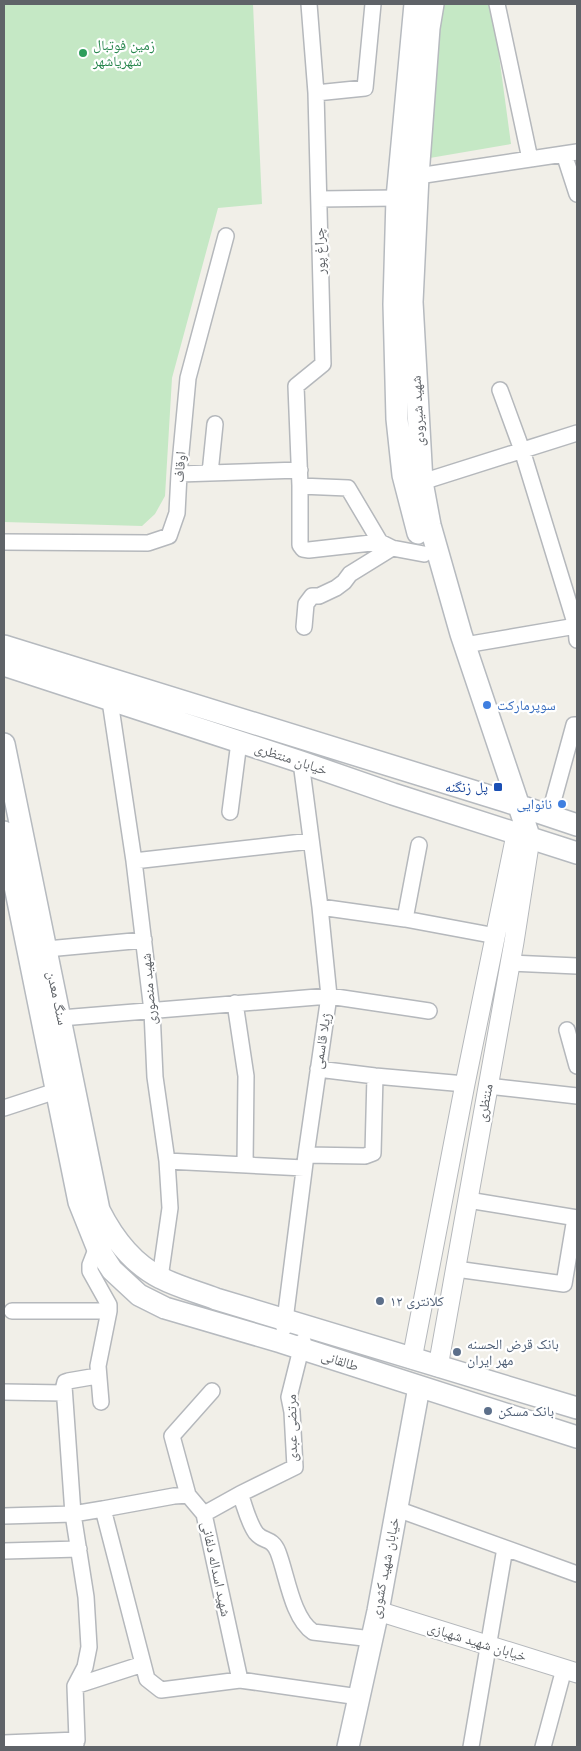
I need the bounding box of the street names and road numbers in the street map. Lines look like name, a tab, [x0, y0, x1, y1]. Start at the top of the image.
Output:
street label: چراغ پور	[311, 227, 330, 276]
street label: شهید شیرودی	[408, 375, 428, 447]
street label: اوقاف	[170, 451, 190, 483]
street label: خیابان منتظری	[253, 739, 330, 779]
street label: شهید منصوری	[137, 952, 161, 1026]
street label: سنگ معدن	[43, 969, 71, 1027]
street label: ژیلا قاسمی	[309, 1012, 335, 1070]
street label: منتظری	[473, 1082, 497, 1124]
street label: طالقانی	[319, 1347, 361, 1375]
street label: مرتضی عبدی	[283, 1394, 301, 1462]
street label: خیابان شهید کشوری	[367, 1516, 403, 1620]
street label: شهید اسداله دلفانی	[198, 1520, 234, 1618]
street label: خیابان شهید شهبازی	[425, 1619, 529, 1665]

